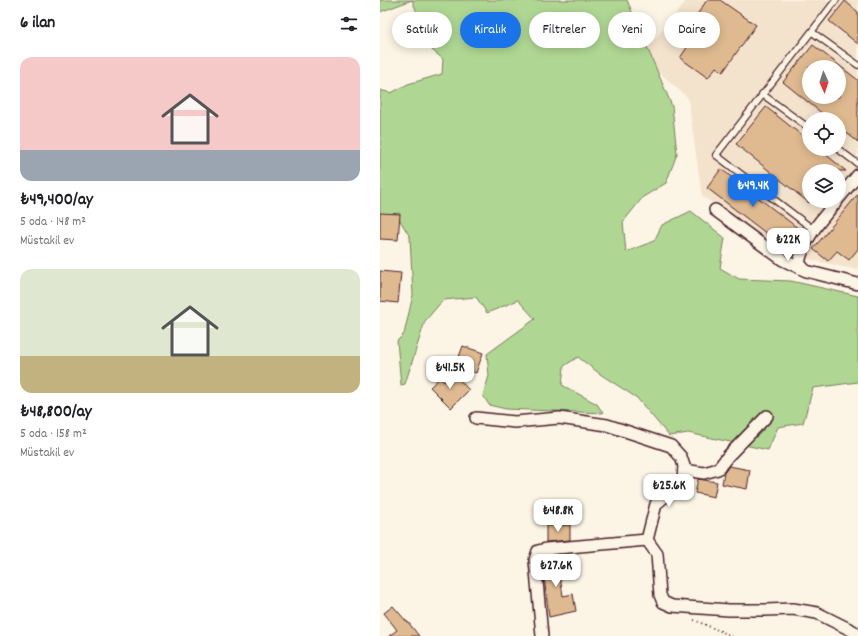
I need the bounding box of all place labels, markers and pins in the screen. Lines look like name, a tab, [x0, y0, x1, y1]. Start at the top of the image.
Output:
pin: ₺49.4K	[720, 174, 786, 208]
pin: ₺22K	[764, 228, 812, 262]
pin: ₺41.5K	[417, 356, 483, 390]
pin: ₺25.6K	[636, 474, 702, 508]
pin: ₺48.8K	[525, 499, 591, 533]
pin: ₺27.6K	[523, 554, 589, 588]

